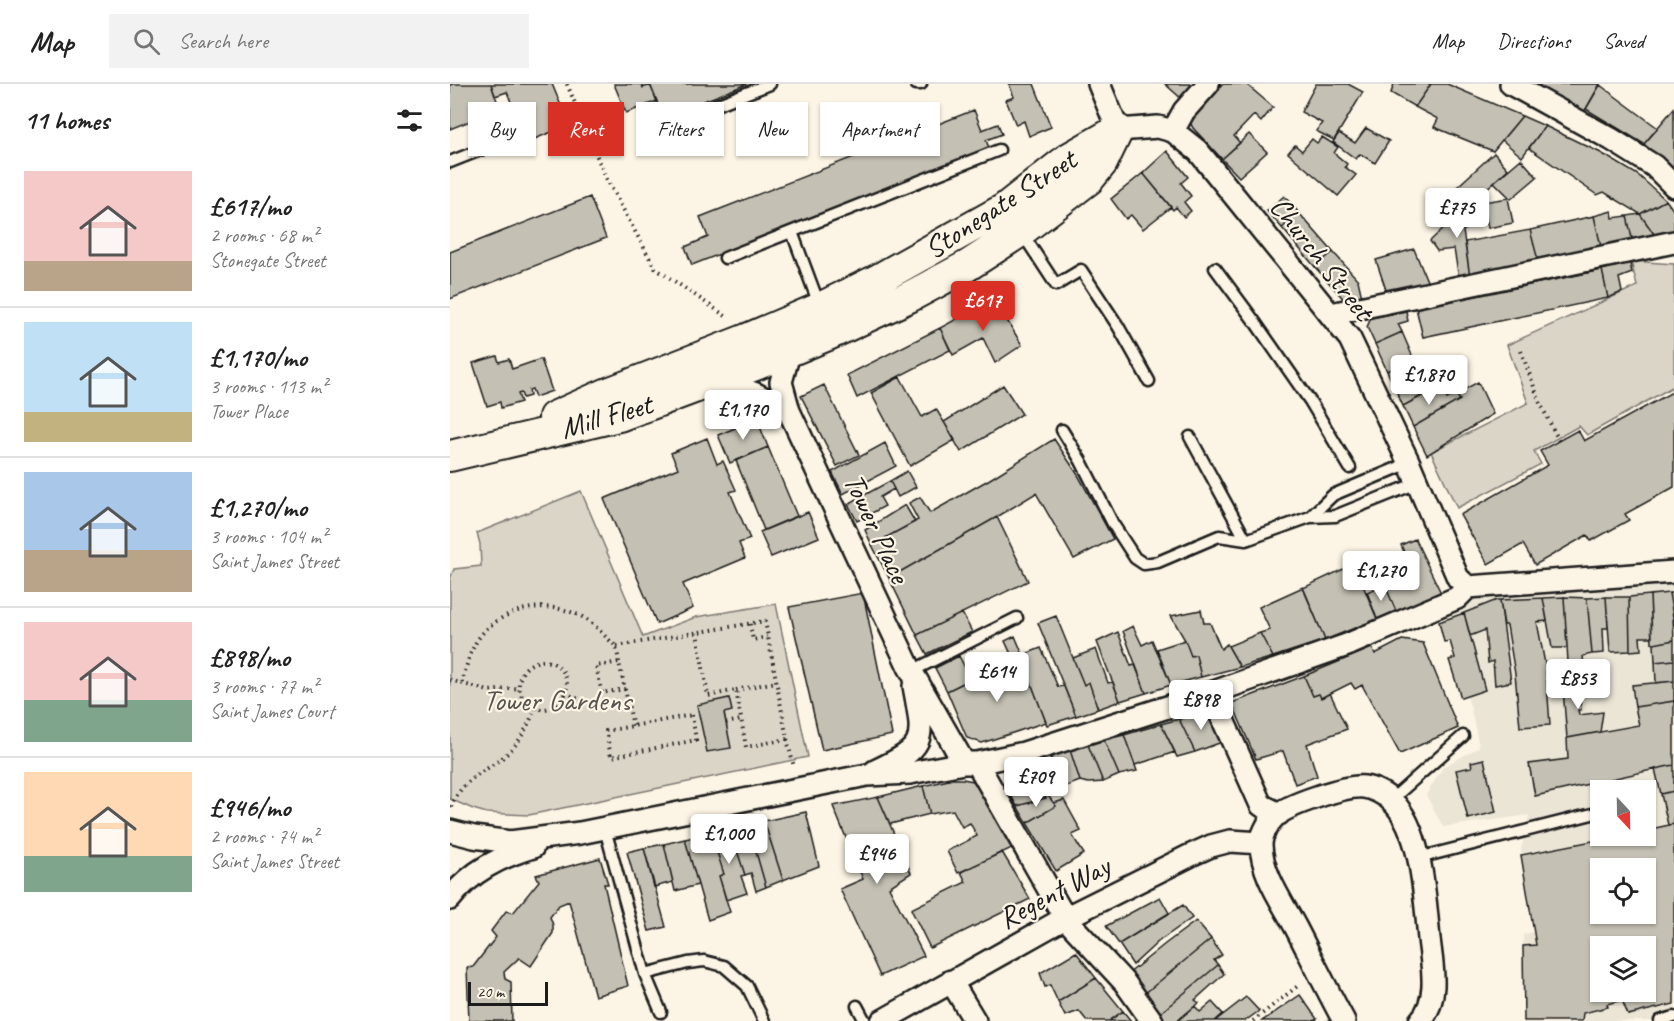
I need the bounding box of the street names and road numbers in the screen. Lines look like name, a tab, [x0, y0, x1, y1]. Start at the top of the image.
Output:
street label: Stonegate Street	[917, 139, 1086, 267]
street label: Church Street	[1262, 188, 1384, 330]
street label: Mill Fleet	[556, 384, 659, 447]
street label: Tower Place	[835, 467, 920, 591]
street label: Regent Way	[992, 846, 1119, 937]

